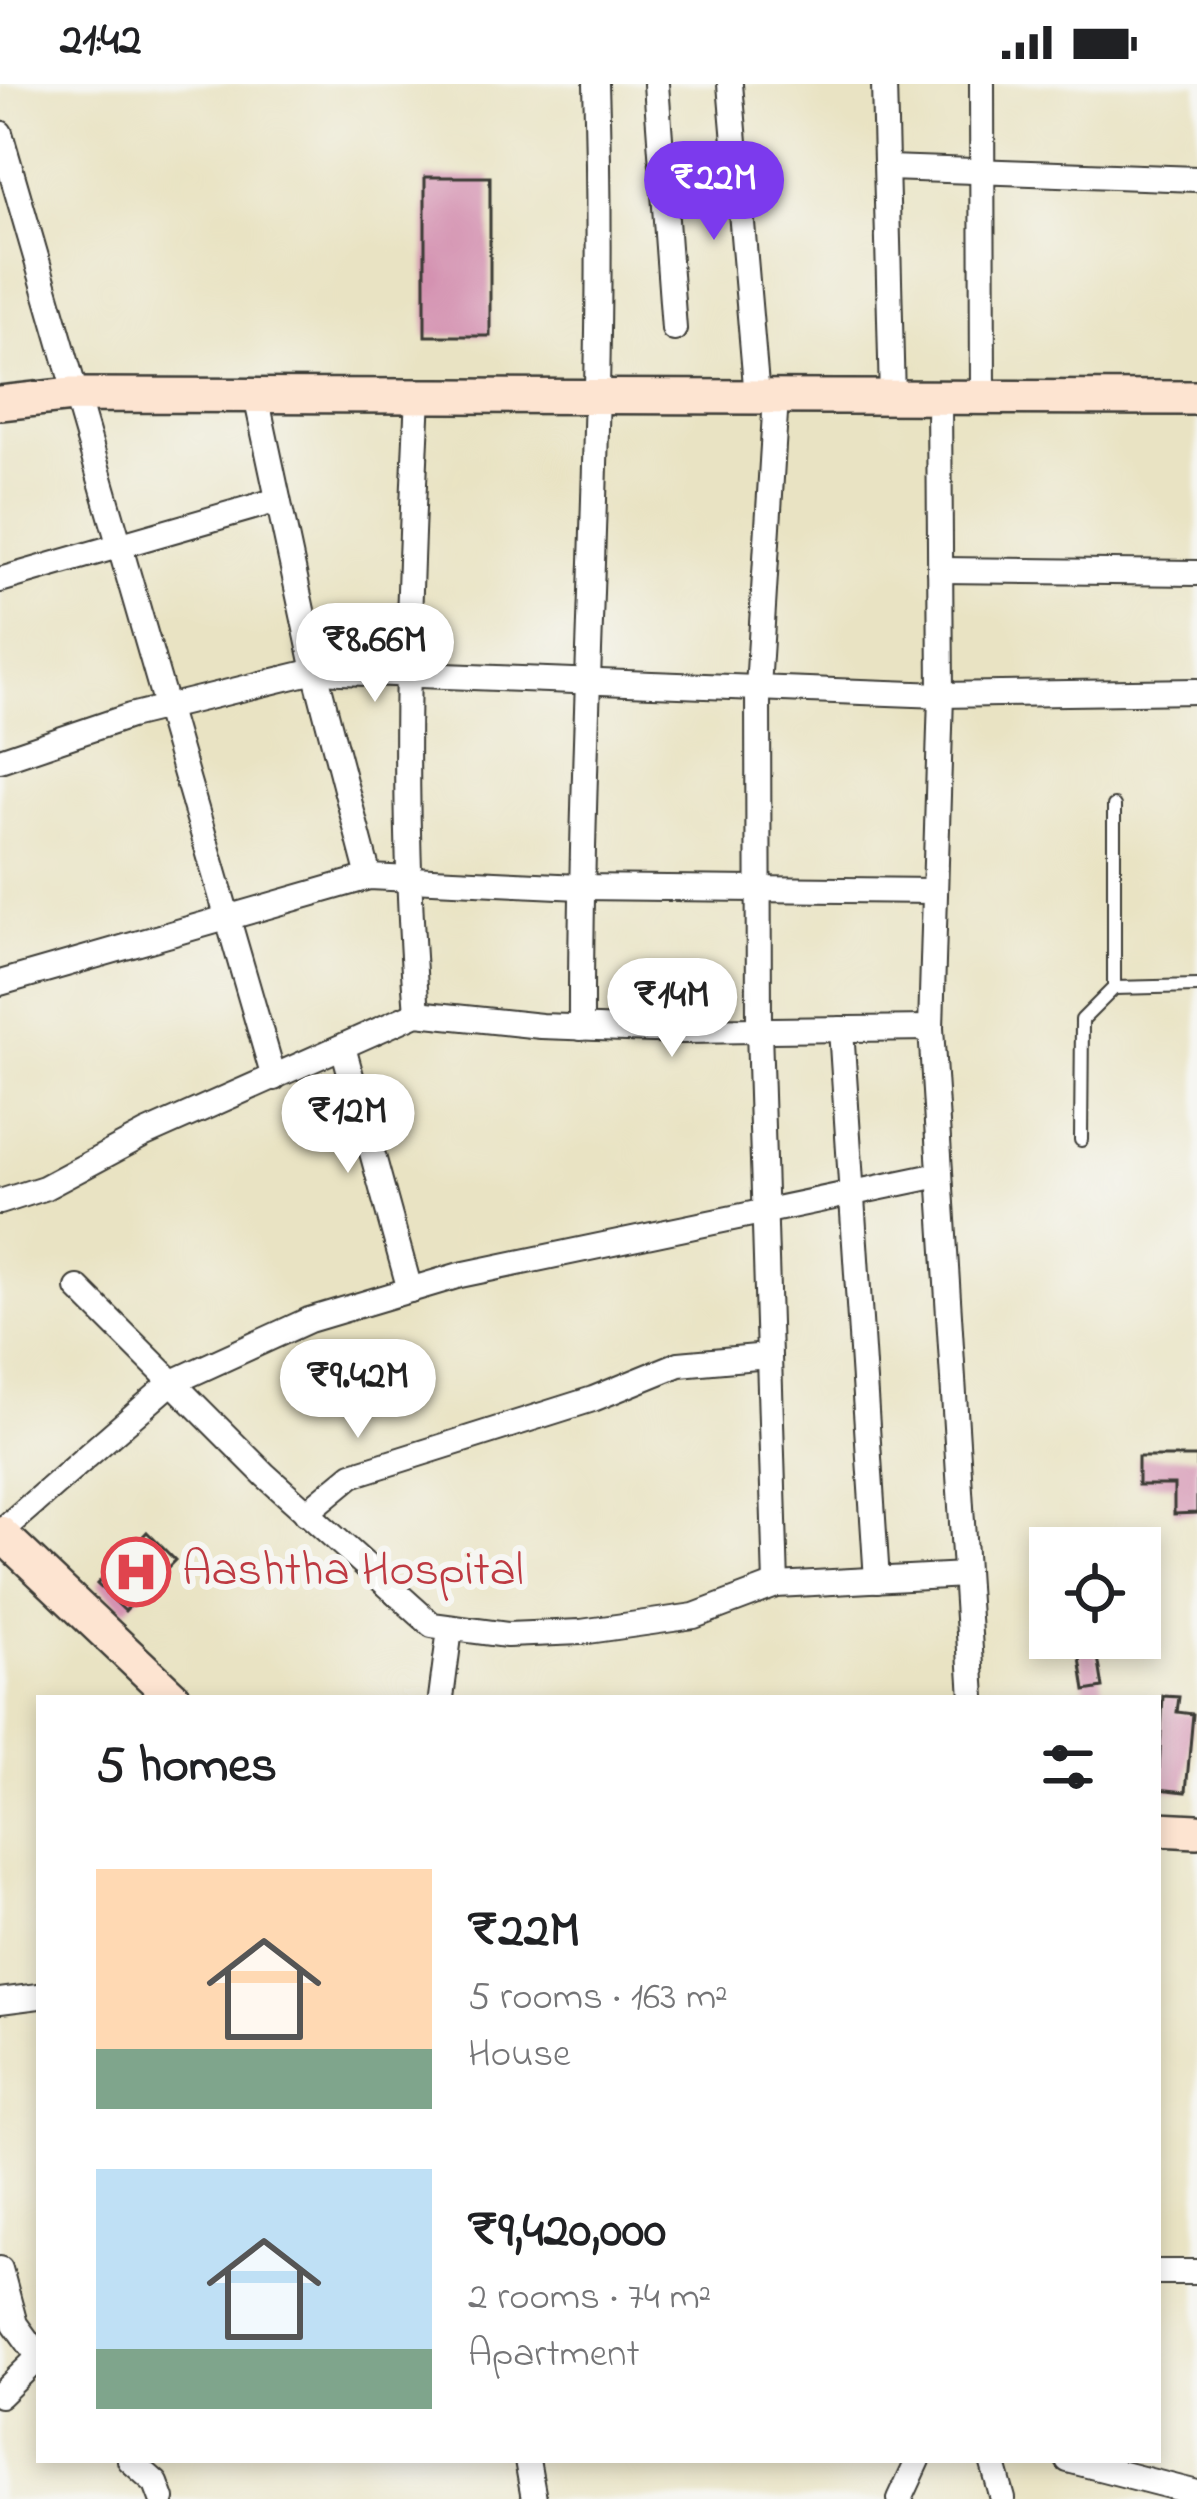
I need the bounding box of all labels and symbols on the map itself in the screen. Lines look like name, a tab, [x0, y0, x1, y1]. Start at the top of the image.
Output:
pin: ₹22M	[643, 141, 785, 243]
pin: ₹8.66M	[277, 603, 473, 705]
pin: ₹14M	[601, 958, 743, 1060]
pin: ₹12M	[277, 1074, 419, 1176]
pin: ₹9.42M	[260, 1339, 456, 1441]
hospital icon: Aashtha Hospital	[101, 1537, 171, 1607]
place label: Aashtha Hospital	[182, 1537, 524, 1607]

